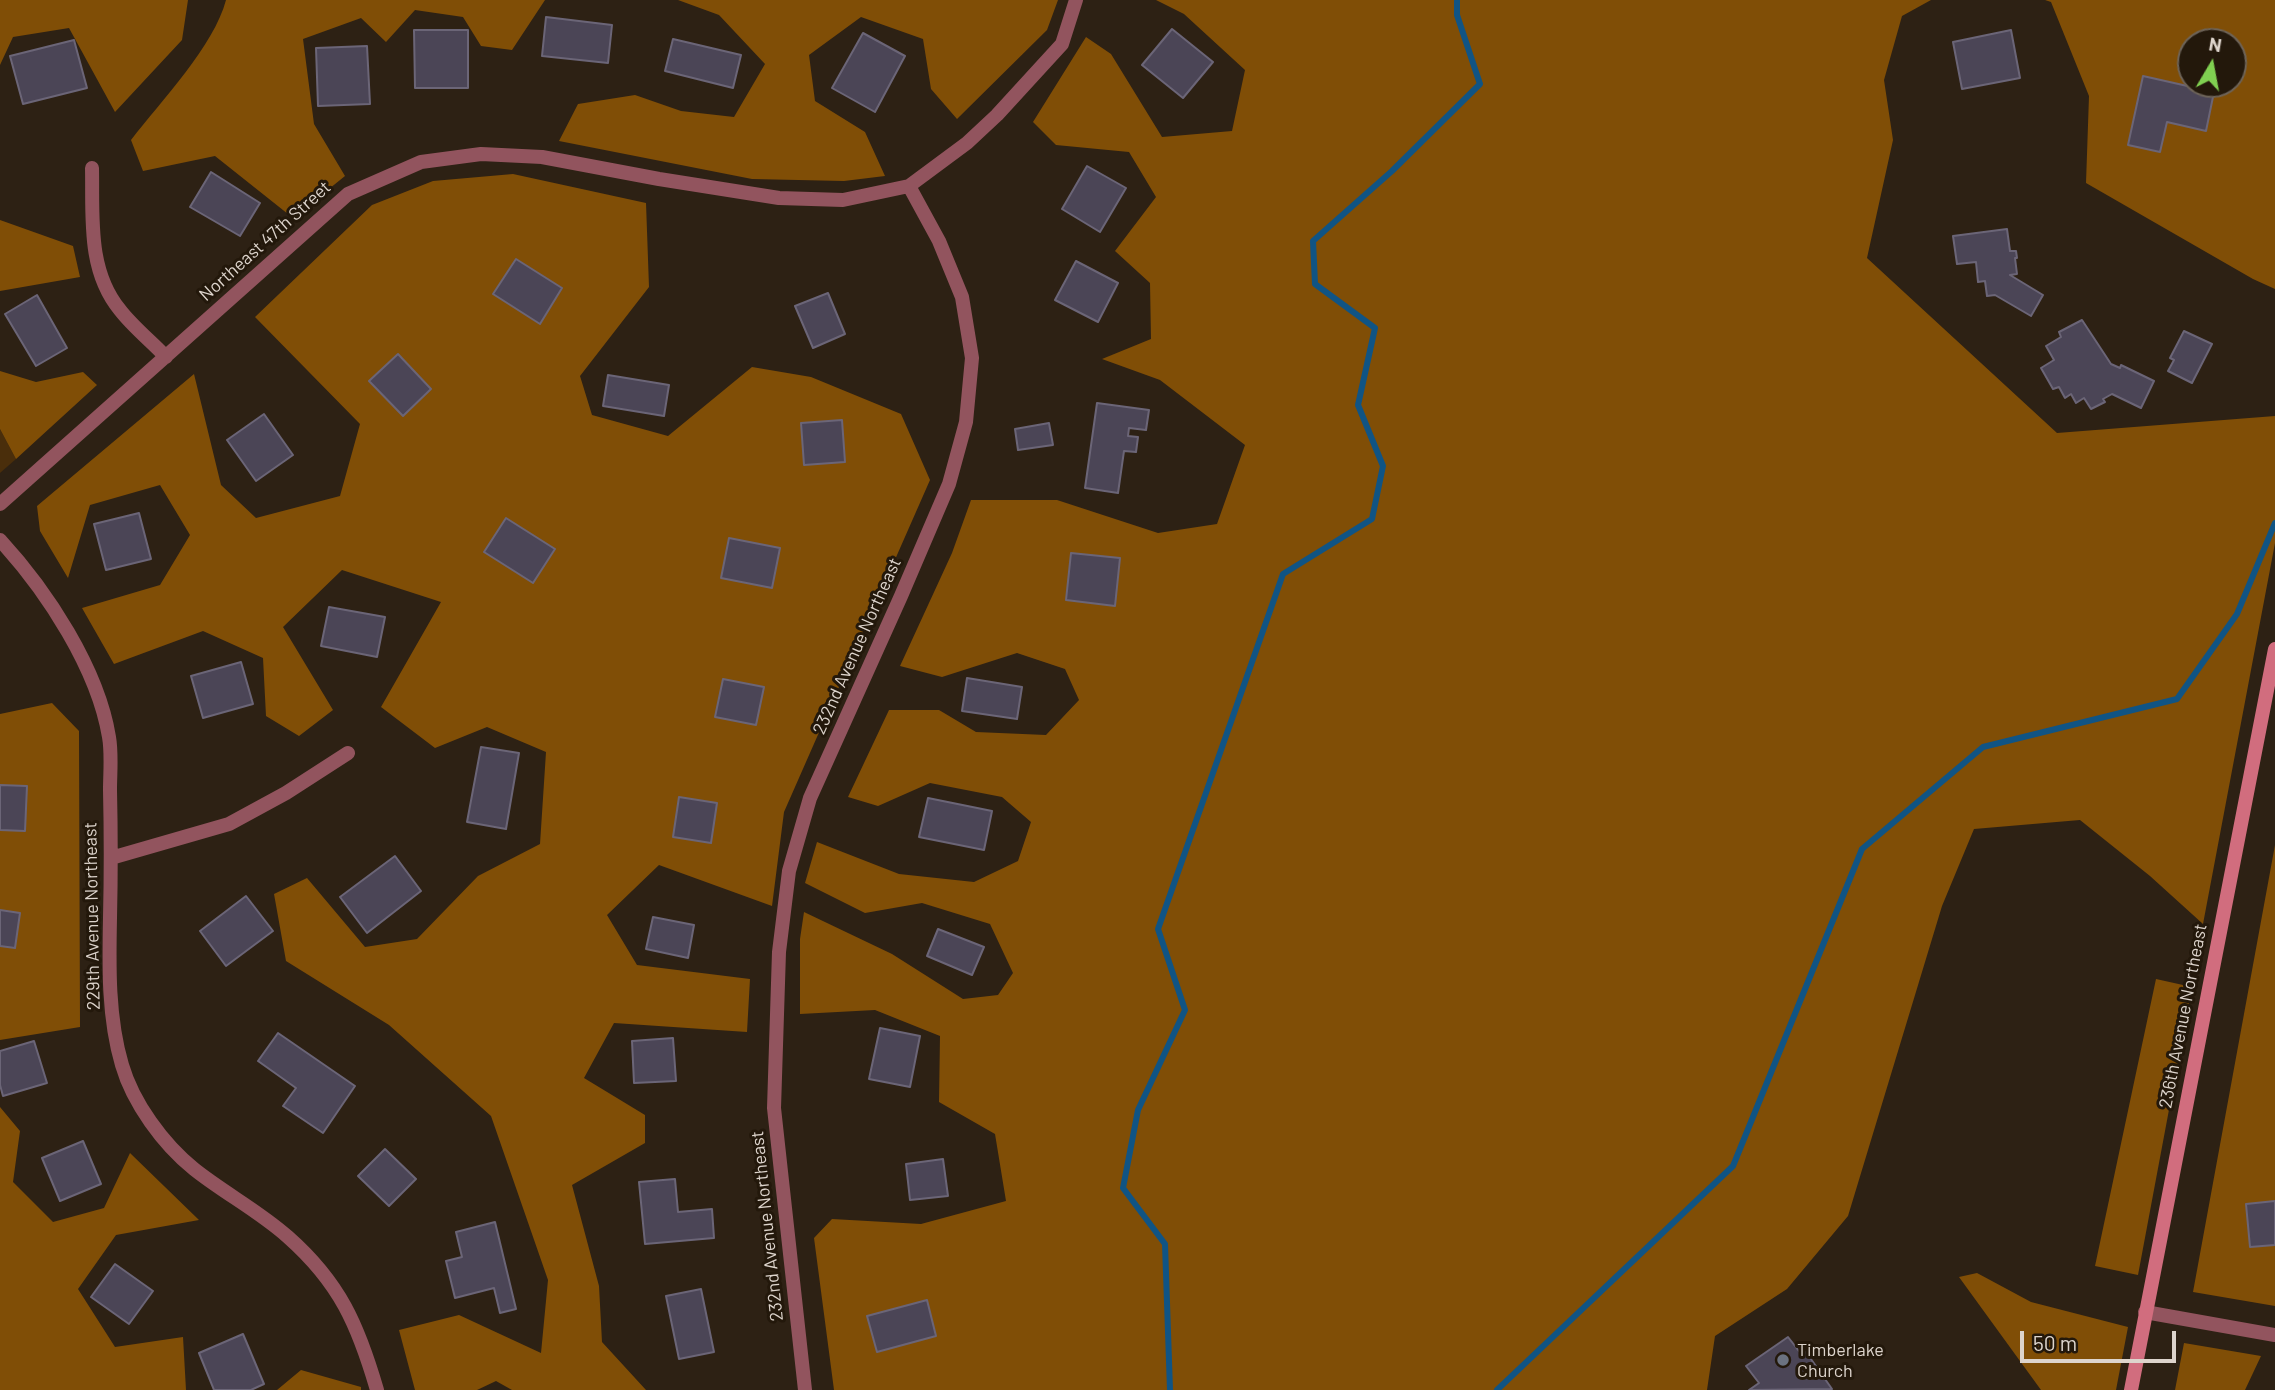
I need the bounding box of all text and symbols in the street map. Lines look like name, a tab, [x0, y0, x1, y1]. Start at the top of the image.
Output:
north arrow	[2177, 28, 2247, 98]
text: N	[2207, 31, 2224, 56]
street label: Northeast 47th Street	[195, 176, 335, 306]
street label: 232nd Avenue Northeast	[808, 554, 906, 738]
street label: 229th Avenue Northeast	[80, 822, 104, 1010]
street label: 236th Avenue Northeast	[2155, 922, 2211, 1110]
street label: 232nd Avenue Northeast	[746, 1130, 788, 1322]
scale bar	[2023, 1316, 2179, 1360]
text: 50 m	[2033, 1330, 2077, 1355]
place label: Timberlake Church	[1797, 1339, 1884, 1382]
marker: Timberlake Church	[1775, 1352, 1791, 1368]

